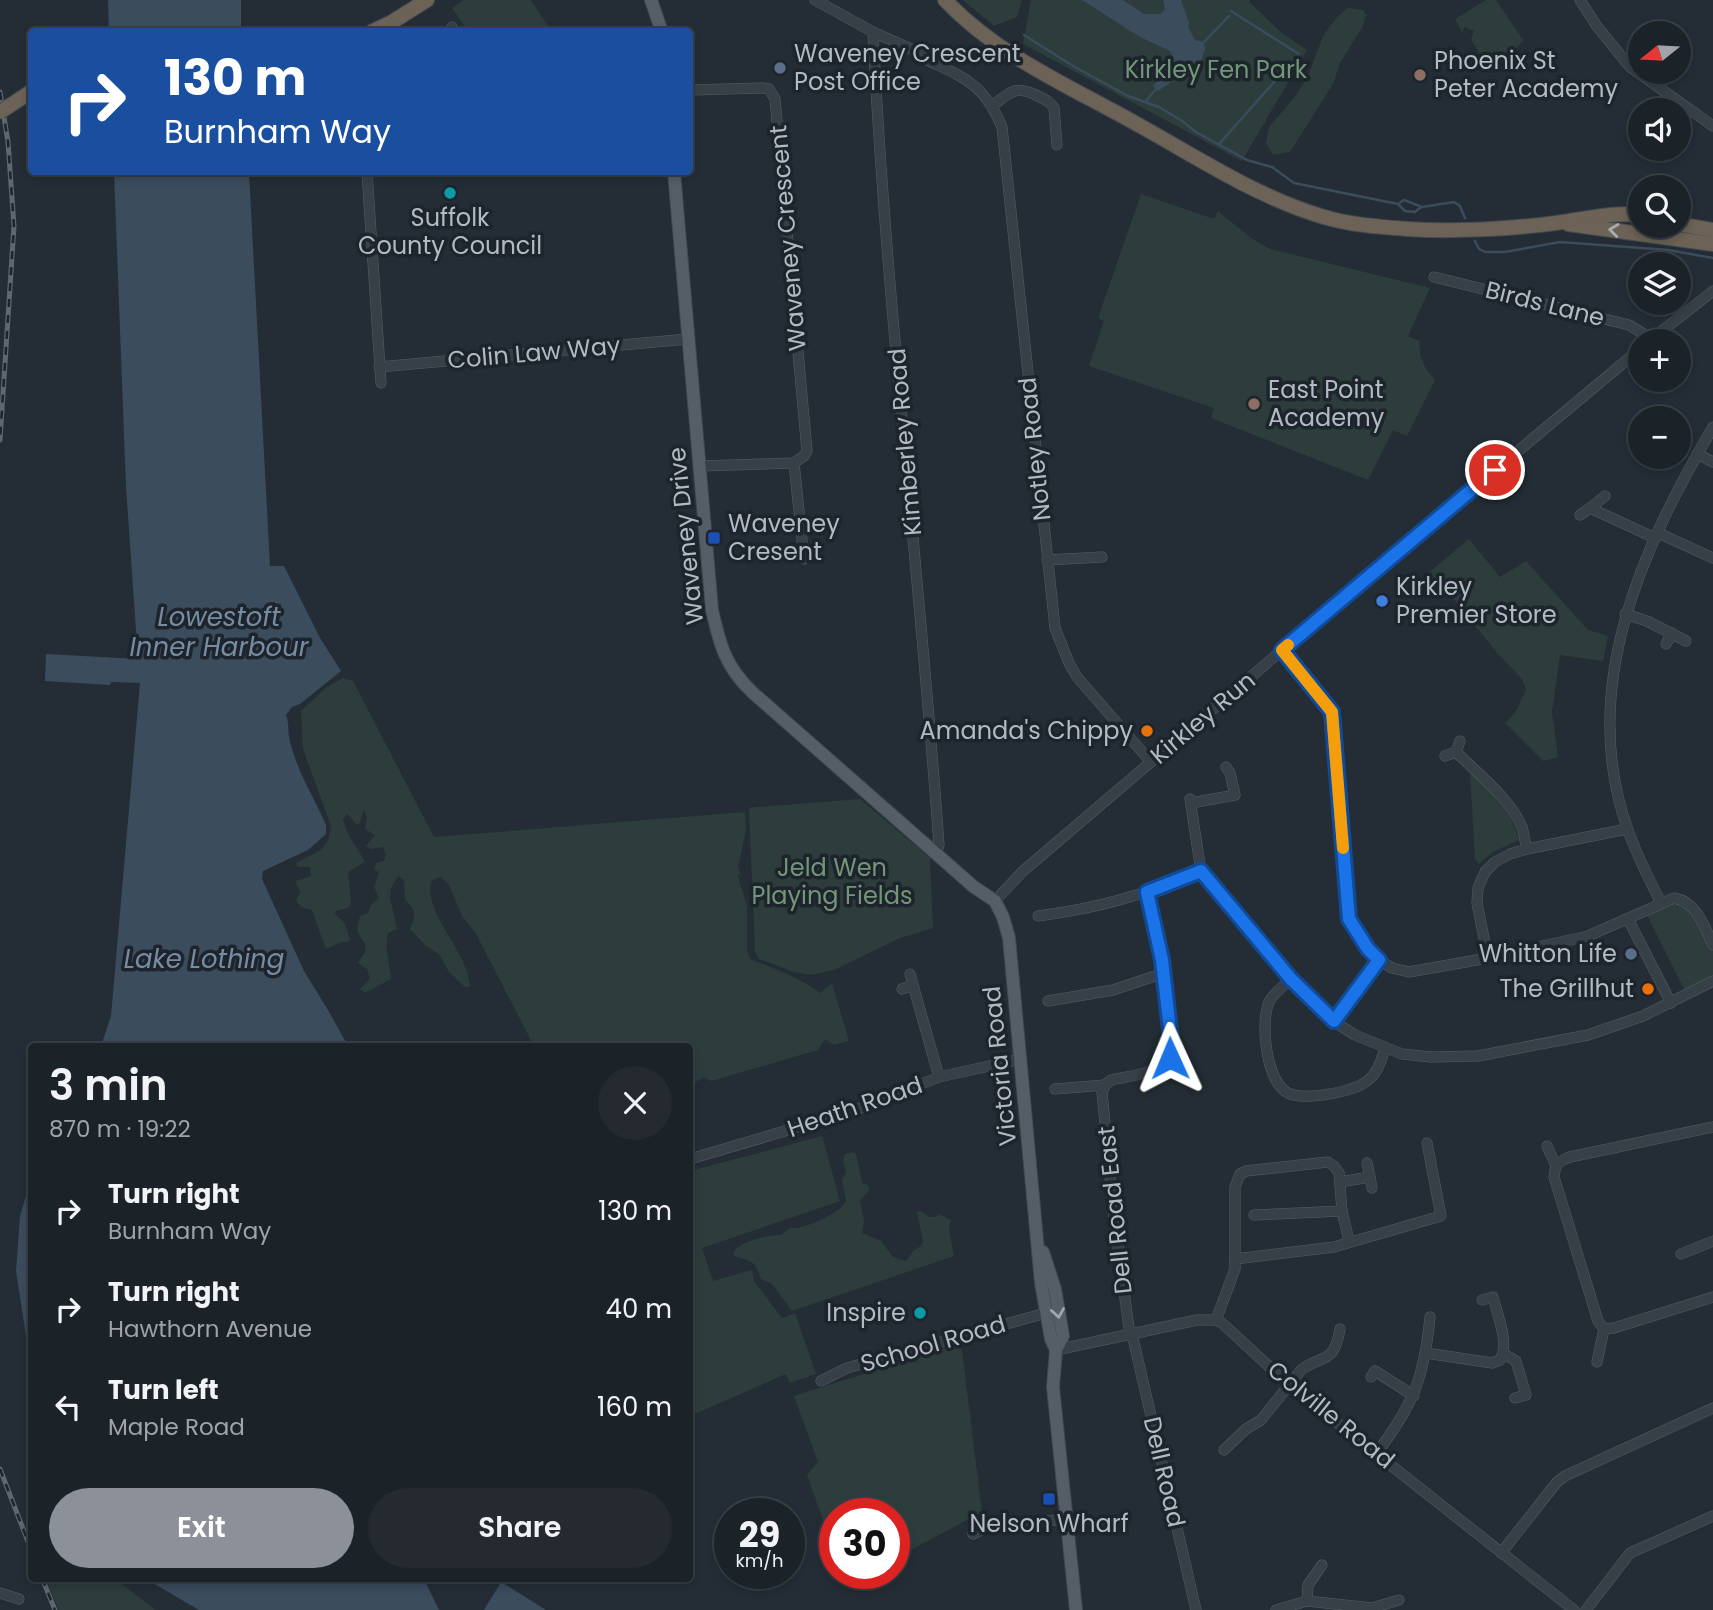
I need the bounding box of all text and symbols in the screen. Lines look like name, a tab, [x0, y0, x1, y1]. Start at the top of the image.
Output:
north arrow	[1628, 21, 1690, 84]
map controls	[1628, 21, 1691, 469]
place label: Waveney Crescent Post Office	[794, 37, 1021, 98]
text: 130 m	[164, 44, 306, 112]
place label: Phoenix St Peter Academy	[1434, 44, 1619, 105]
park label: Kirkley Fen Park	[1125, 53, 1308, 86]
icon: right	[49, 56, 140, 147]
marker: Waveney Crescent Post Office	[772, 60, 788, 76]
marker: Phoenix St Peter Academy	[1412, 67, 1428, 83]
button: sound	[1628, 98, 1691, 161]
text: Burnham Way	[164, 109, 391, 154]
street label: Waveney Crescent	[761, 124, 814, 352]
button: search	[1628, 175, 1691, 238]
marker: Suffolk County Council	[442, 185, 458, 201]
place label: Suffolk County Council	[358, 201, 542, 262]
one-way arrow	[1608, 223, 1619, 238]
button: layers	[1628, 252, 1691, 315]
street label: Birds Lane	[1482, 273, 1608, 334]
street label: Colin Law Way	[446, 328, 622, 376]
button: +	[1628, 329, 1691, 392]
street label: Kimberley Road	[880, 347, 929, 537]
place label: East Point Academy	[1268, 373, 1385, 434]
street label: Notley Road	[1011, 376, 1058, 522]
marker: East Point Academy	[1246, 396, 1262, 412]
button: −	[1628, 406, 1691, 469]
pin	[1465, 440, 1525, 500]
street label: Waveney Drive	[660, 446, 711, 626]
icon: arrive	[1476, 451, 1514, 489]
place label: Waveney Cresent	[728, 507, 840, 568]
marker: Waveney Cresent	[706, 530, 722, 546]
place label: Kirkley Premier Store	[1396, 570, 1557, 631]
marker: Kirkley Premier Store	[1374, 593, 1390, 609]
water label: Lowestoft Inner Harbour	[129, 599, 310, 665]
street label: Kirkley Run	[1143, 664, 1262, 771]
place label: Amanda's Chippy	[920, 714, 1133, 747]
marker: Amanda's Chippy	[1139, 723, 1155, 739]
park label: Jeld Wen Playing Fields	[752, 851, 912, 912]
place label: Whitton Life	[1479, 937, 1617, 970]
water label: Lake Lothing	[124, 941, 284, 977]
marker: Whitton Life	[1623, 946, 1639, 962]
place label: The Grillhut	[1500, 972, 1634, 1005]
marker: The Grillhut	[1640, 981, 1656, 997]
street label: Victoria Road	[975, 984, 1024, 1148]
position arrow	[1133, 1021, 1207, 1095]
text: 3 min	[49, 1056, 168, 1115]
button: close	[598, 1066, 672, 1140]
street label: Heath Road	[783, 1068, 927, 1145]
text: 870 m · 19:22	[49, 1113, 191, 1145]
street label: Dell Road East	[1089, 1124, 1140, 1296]
text: Turn right	[108, 1176, 240, 1212]
icon: right	[49, 1192, 87, 1230]
text: 130 m	[598, 1193, 672, 1229]
text: Burnham Way	[108, 1215, 271, 1247]
text: Turn right	[108, 1274, 240, 1310]
icon: right	[49, 1290, 87, 1328]
text: 40 m	[606, 1291, 672, 1327]
place label: Inspire	[826, 1296, 906, 1329]
marker: Inspire	[912, 1305, 928, 1321]
street label: School Road	[856, 1307, 1009, 1380]
one-way arrow	[1051, 1307, 1066, 1319]
text: Hawthorn Avenue	[108, 1313, 312, 1345]
street label: Colville Road	[1261, 1353, 1402, 1476]
text: Turn left	[108, 1372, 219, 1408]
icon: left	[49, 1388, 87, 1426]
text: 160 m	[597, 1389, 672, 1425]
text: Maple Road	[108, 1411, 245, 1443]
street label: Dell Road	[1136, 1413, 1193, 1530]
button: Exit	[49, 1488, 354, 1568]
button: Share	[368, 1488, 672, 1568]
marker: Nelson Wharf	[1041, 1491, 1057, 1507]
speed limit sign: 30	[819, 1498, 910, 1589]
place label: Nelson Wharf	[969, 1507, 1129, 1540]
text: 29	[739, 1510, 780, 1559]
text: km/h	[736, 1548, 783, 1573]

